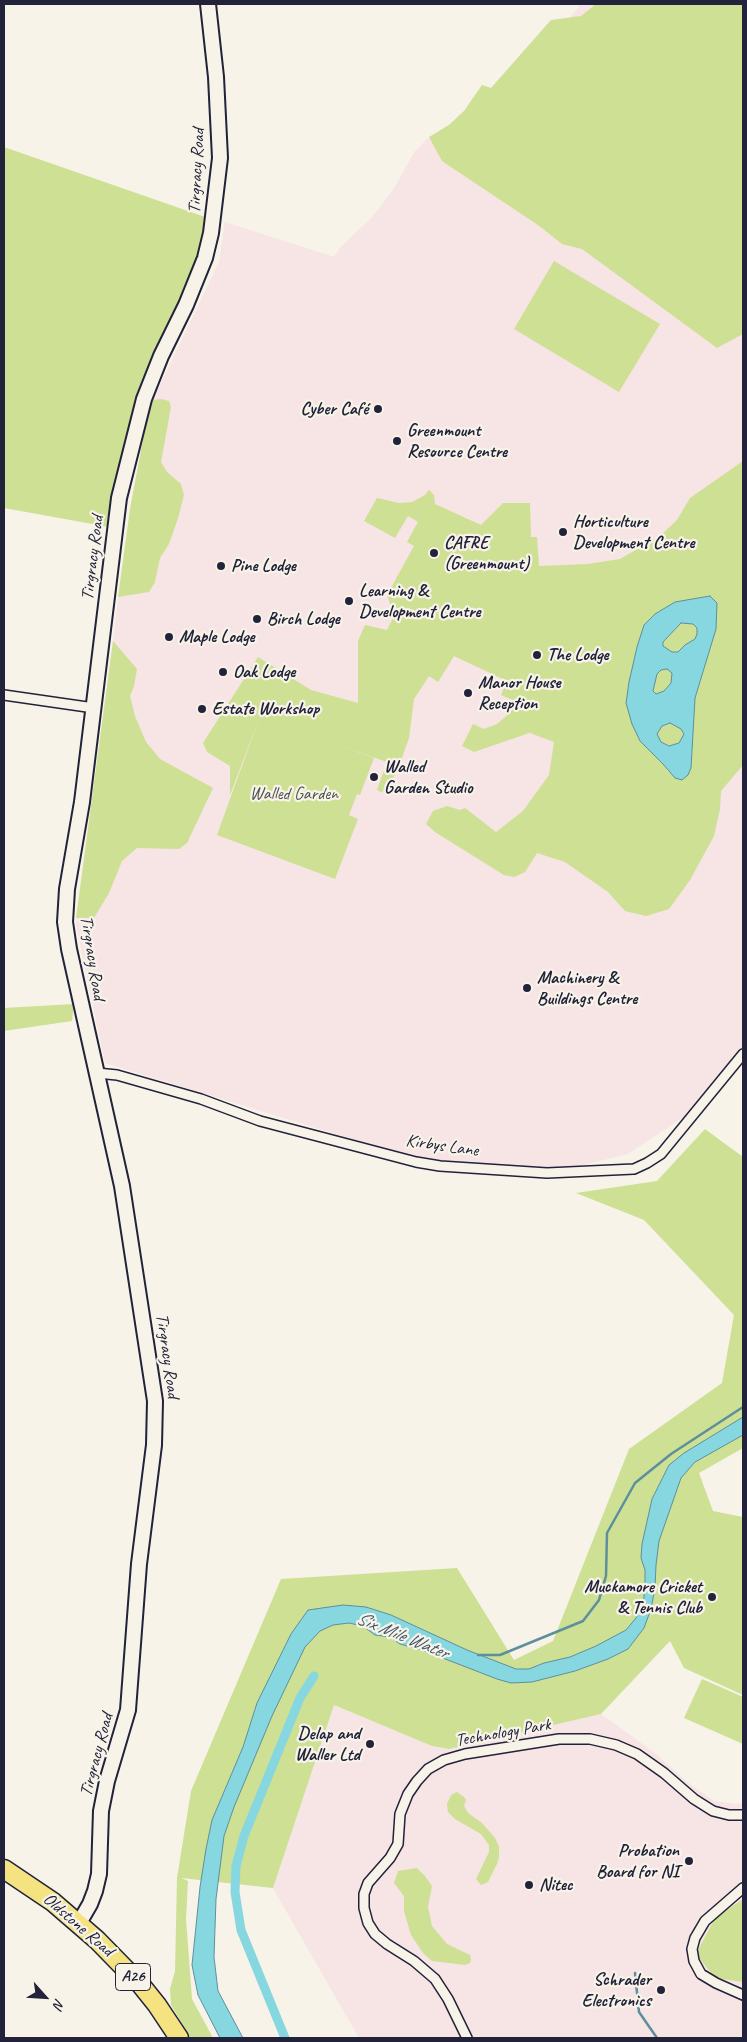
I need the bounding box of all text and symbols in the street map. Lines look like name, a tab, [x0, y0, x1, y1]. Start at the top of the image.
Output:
street label: Tirgracy Road	[184, 128, 210, 214]
place label: Cyber Café	[301, 398, 368, 420]
marker: Cyber Café	[372, 403, 384, 415]
place label: Greenmount Resource Centre	[407, 420, 507, 462]
marker: Greenmount Resource Centre	[391, 435, 403, 447]
place label: Horticulture Development Centre	[573, 511, 694, 554]
street label: Tirgracy Road	[77, 514, 109, 602]
marker: Horticulture Development Centre	[557, 526, 569, 538]
place label: CAFRE (Greenmount)	[444, 532, 529, 574]
marker: CAFRE (Greenmount)	[428, 547, 440, 559]
place label: Pine Lodge	[231, 555, 296, 577]
marker: Pine Lodge	[215, 560, 227, 572]
place label: Learning & Development Centre	[359, 580, 480, 622]
marker: Learning & Development Centre	[343, 595, 355, 607]
place label: Birch Lodge	[267, 608, 340, 630]
marker: Birch Lodge	[251, 613, 263, 625]
place label: Maple Lodge	[179, 626, 255, 648]
marker: Maple Lodge	[163, 631, 175, 643]
place label: The Lodge	[547, 644, 608, 666]
marker: The Lodge	[531, 649, 543, 661]
place label: Oak Lodge	[233, 661, 295, 683]
marker: Oak Lodge	[217, 666, 229, 678]
place label: Manor House Reception	[478, 672, 561, 714]
marker: Manor House Reception	[462, 687, 474, 699]
place label: Estate Workshop	[212, 698, 319, 720]
marker: Estate Workshop	[196, 703, 208, 715]
place label: Walled Garden Studio	[384, 756, 472, 799]
marker: Walled Garden Studio	[368, 771, 380, 783]
park label: Walled Garden	[250, 783, 338, 805]
street label: Tirgracy Road	[75, 914, 109, 1002]
place label: Machinery & Buildings Centre	[537, 967, 637, 1010]
marker: Machinery & Buildings Centre	[521, 982, 533, 994]
street label: Kirbys Lane	[404, 1130, 480, 1162]
street label: Tirgracy Road	[150, 1312, 184, 1400]
place label: Muckamore Cricket & Tennis Club	[584, 1576, 702, 1618]
marker: Muckamore Cricket & Tennis Club	[706, 1591, 718, 1603]
water label: Six Mile Water	[353, 1607, 451, 1665]
street label: Tirgracy Road	[76, 1711, 118, 1799]
street label: Technology Park	[454, 1714, 552, 1752]
place label: Delap and Waller Ltd	[295, 1723, 360, 1766]
marker: Delap and Waller Ltd	[364, 1738, 376, 1750]
place label: Probation Board for NI	[596, 1840, 679, 1882]
marker: Probation Board for NI	[683, 1855, 695, 1867]
place label: Nitec	[539, 1874, 572, 1896]
marker: Nitec	[523, 1879, 535, 1891]
street label: Oldstone Road	[38, 1889, 118, 1961]
road number: A26	[116, 1964, 150, 1990]
place label: Schrader Electronics	[582, 1969, 651, 2012]
north arrow	[20, 1972, 70, 2022]
marker: Schrader Electronics	[655, 1984, 667, 1996]
text: N	[49, 1996, 68, 2011]

